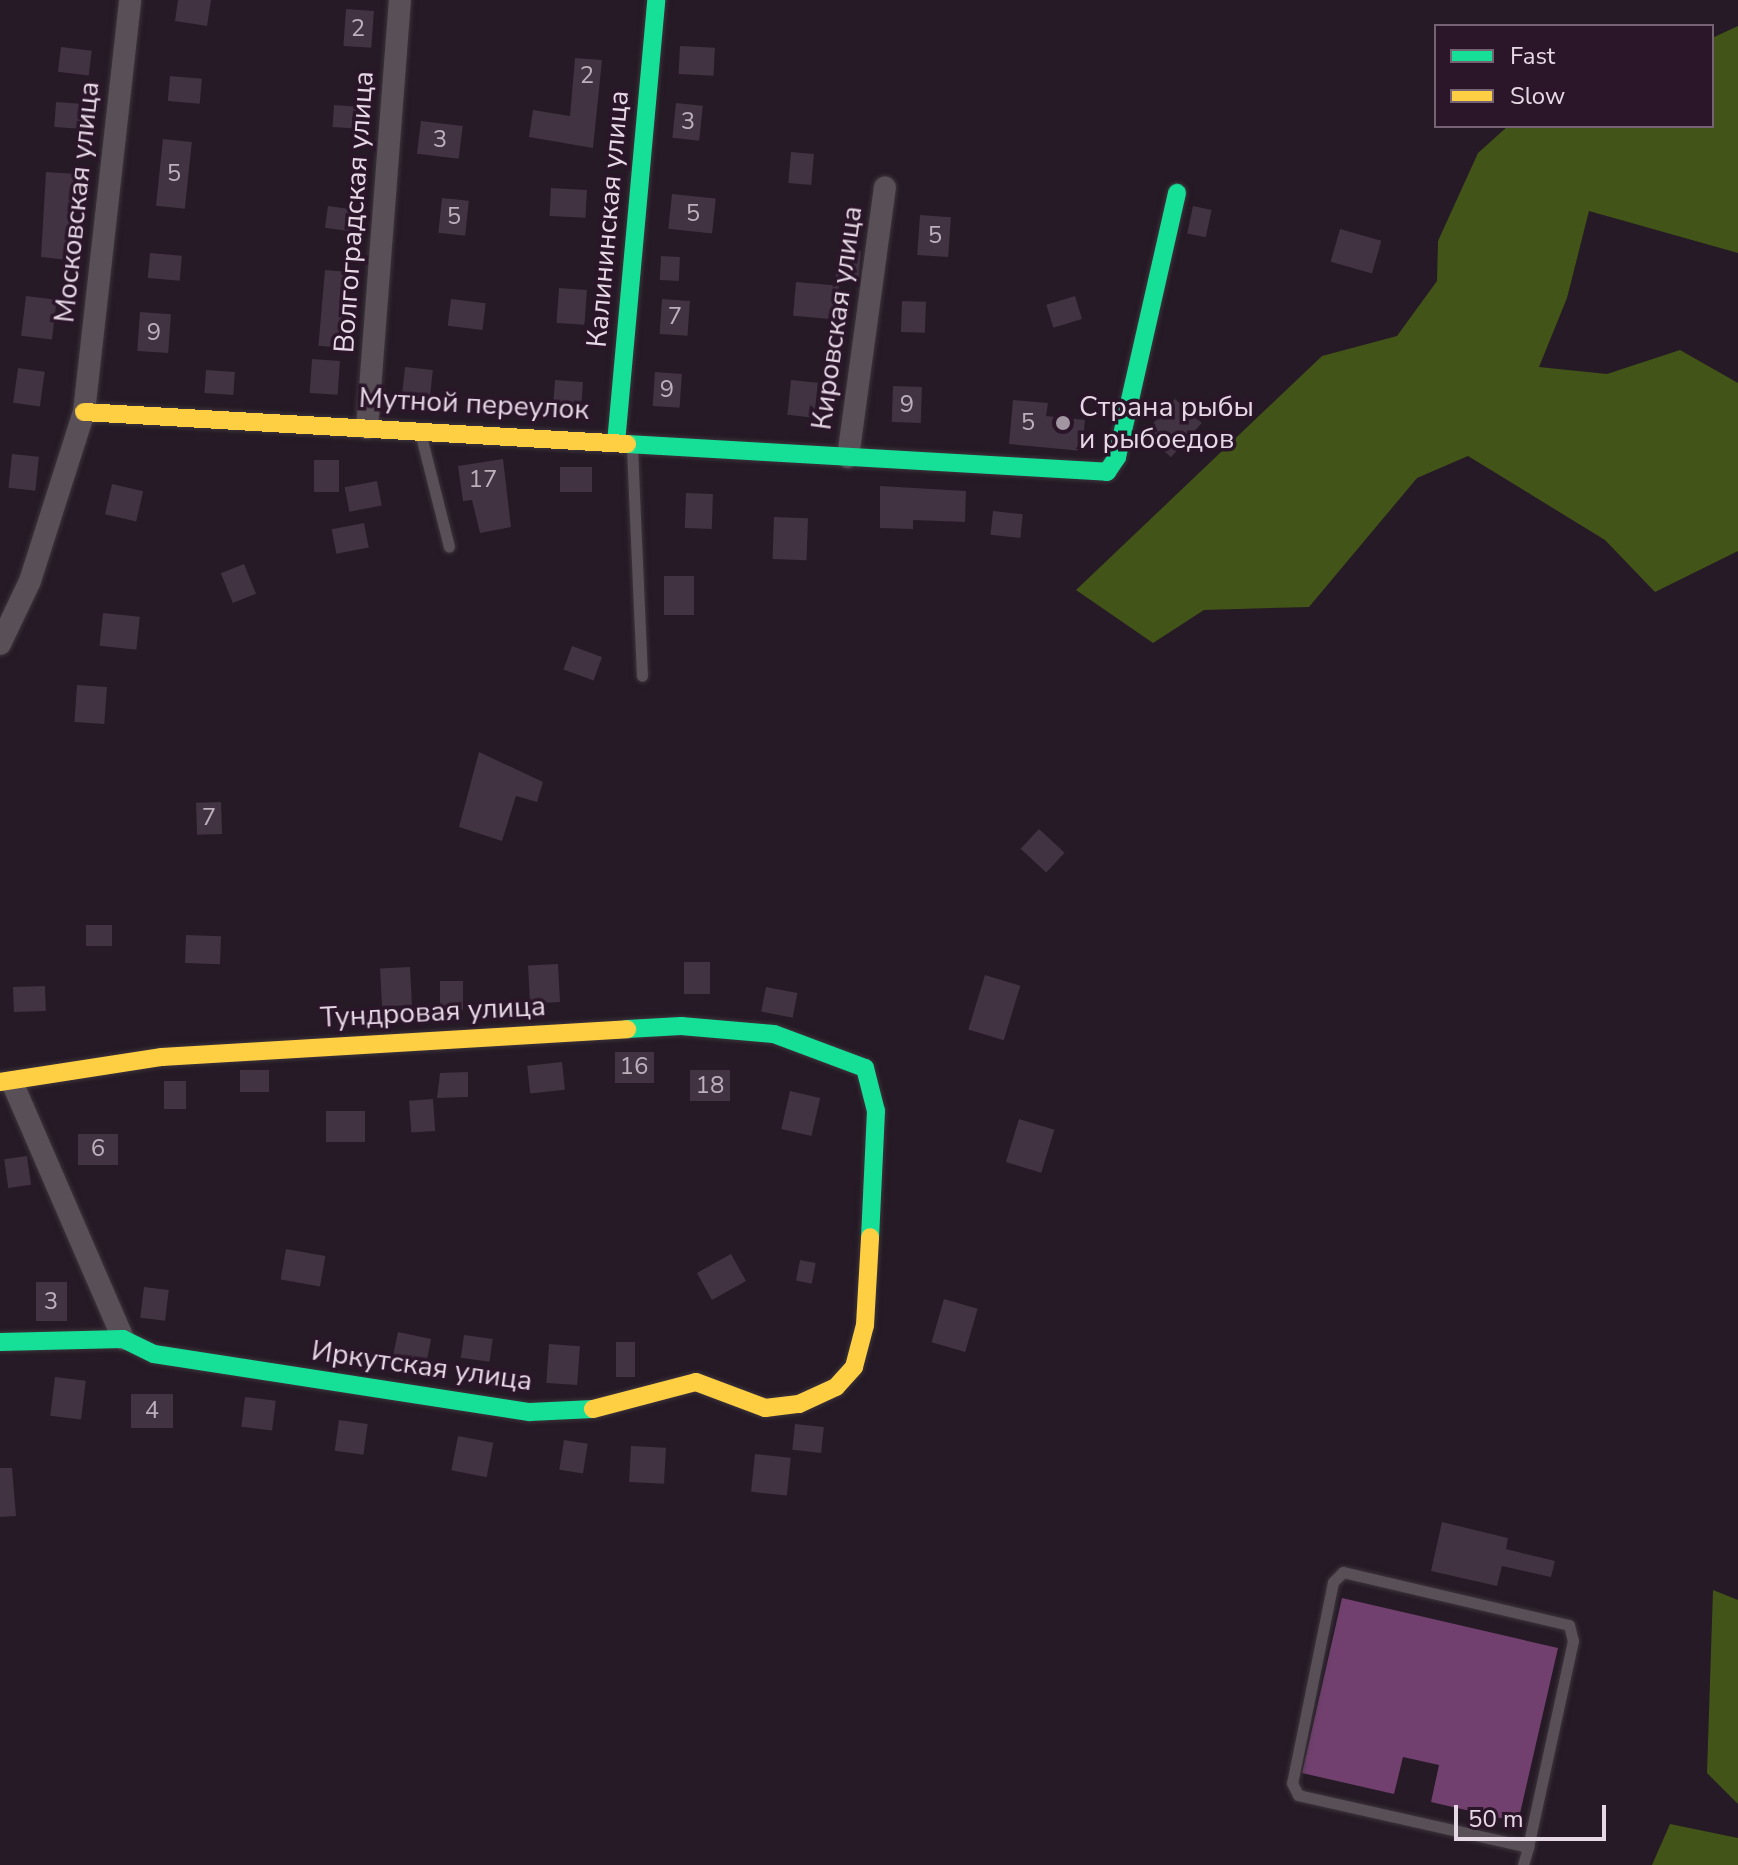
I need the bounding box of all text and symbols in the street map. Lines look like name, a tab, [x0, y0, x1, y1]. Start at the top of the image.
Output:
house number: 2	[351, 15, 365, 43]
legend	[1434, 24, 1714, 128]
text: Fast	[1510, 40, 1555, 72]
house number: 2	[580, 62, 594, 90]
street label: Волгоградская улица	[327, 70, 381, 354]
street label: Московская улица	[48, 80, 106, 324]
text: Slow	[1510, 80, 1565, 112]
street label: Калининская улица	[580, 89, 636, 349]
house number: 3	[681, 108, 695, 136]
house number: 3	[433, 126, 447, 154]
house number: 5	[167, 160, 181, 188]
house number: 5	[686, 200, 700, 228]
house number: 5	[447, 203, 461, 231]
street label: Кировская улица	[805, 204, 869, 432]
house number: 5	[928, 222, 942, 250]
house number: 7	[668, 303, 682, 331]
house number: 9	[147, 319, 161, 347]
house number: 9	[660, 376, 674, 404]
street label: Мутной переулок	[358, 381, 590, 427]
place label: Страна рыбы и рыбоедов	[1079, 390, 1254, 456]
house number: 9	[900, 391, 914, 419]
house number: 5	[1021, 409, 1035, 437]
marker: Страна рыбы и рыбоедов	[1054, 414, 1072, 432]
house number: 17	[469, 466, 497, 494]
house number: 7	[202, 804, 216, 832]
street label: Тундровая улица	[319, 989, 547, 1035]
house number: 16	[620, 1053, 648, 1081]
house number: 18	[696, 1072, 724, 1100]
house number: 6	[91, 1135, 105, 1163]
house number: 3	[44, 1288, 58, 1316]
street label: Иркутская улица	[309, 1334, 535, 1398]
house number: 4	[145, 1397, 159, 1425]
scale bar	[1458, 1789, 1610, 1839]
text: 50 m	[1468, 1803, 1524, 1835]

